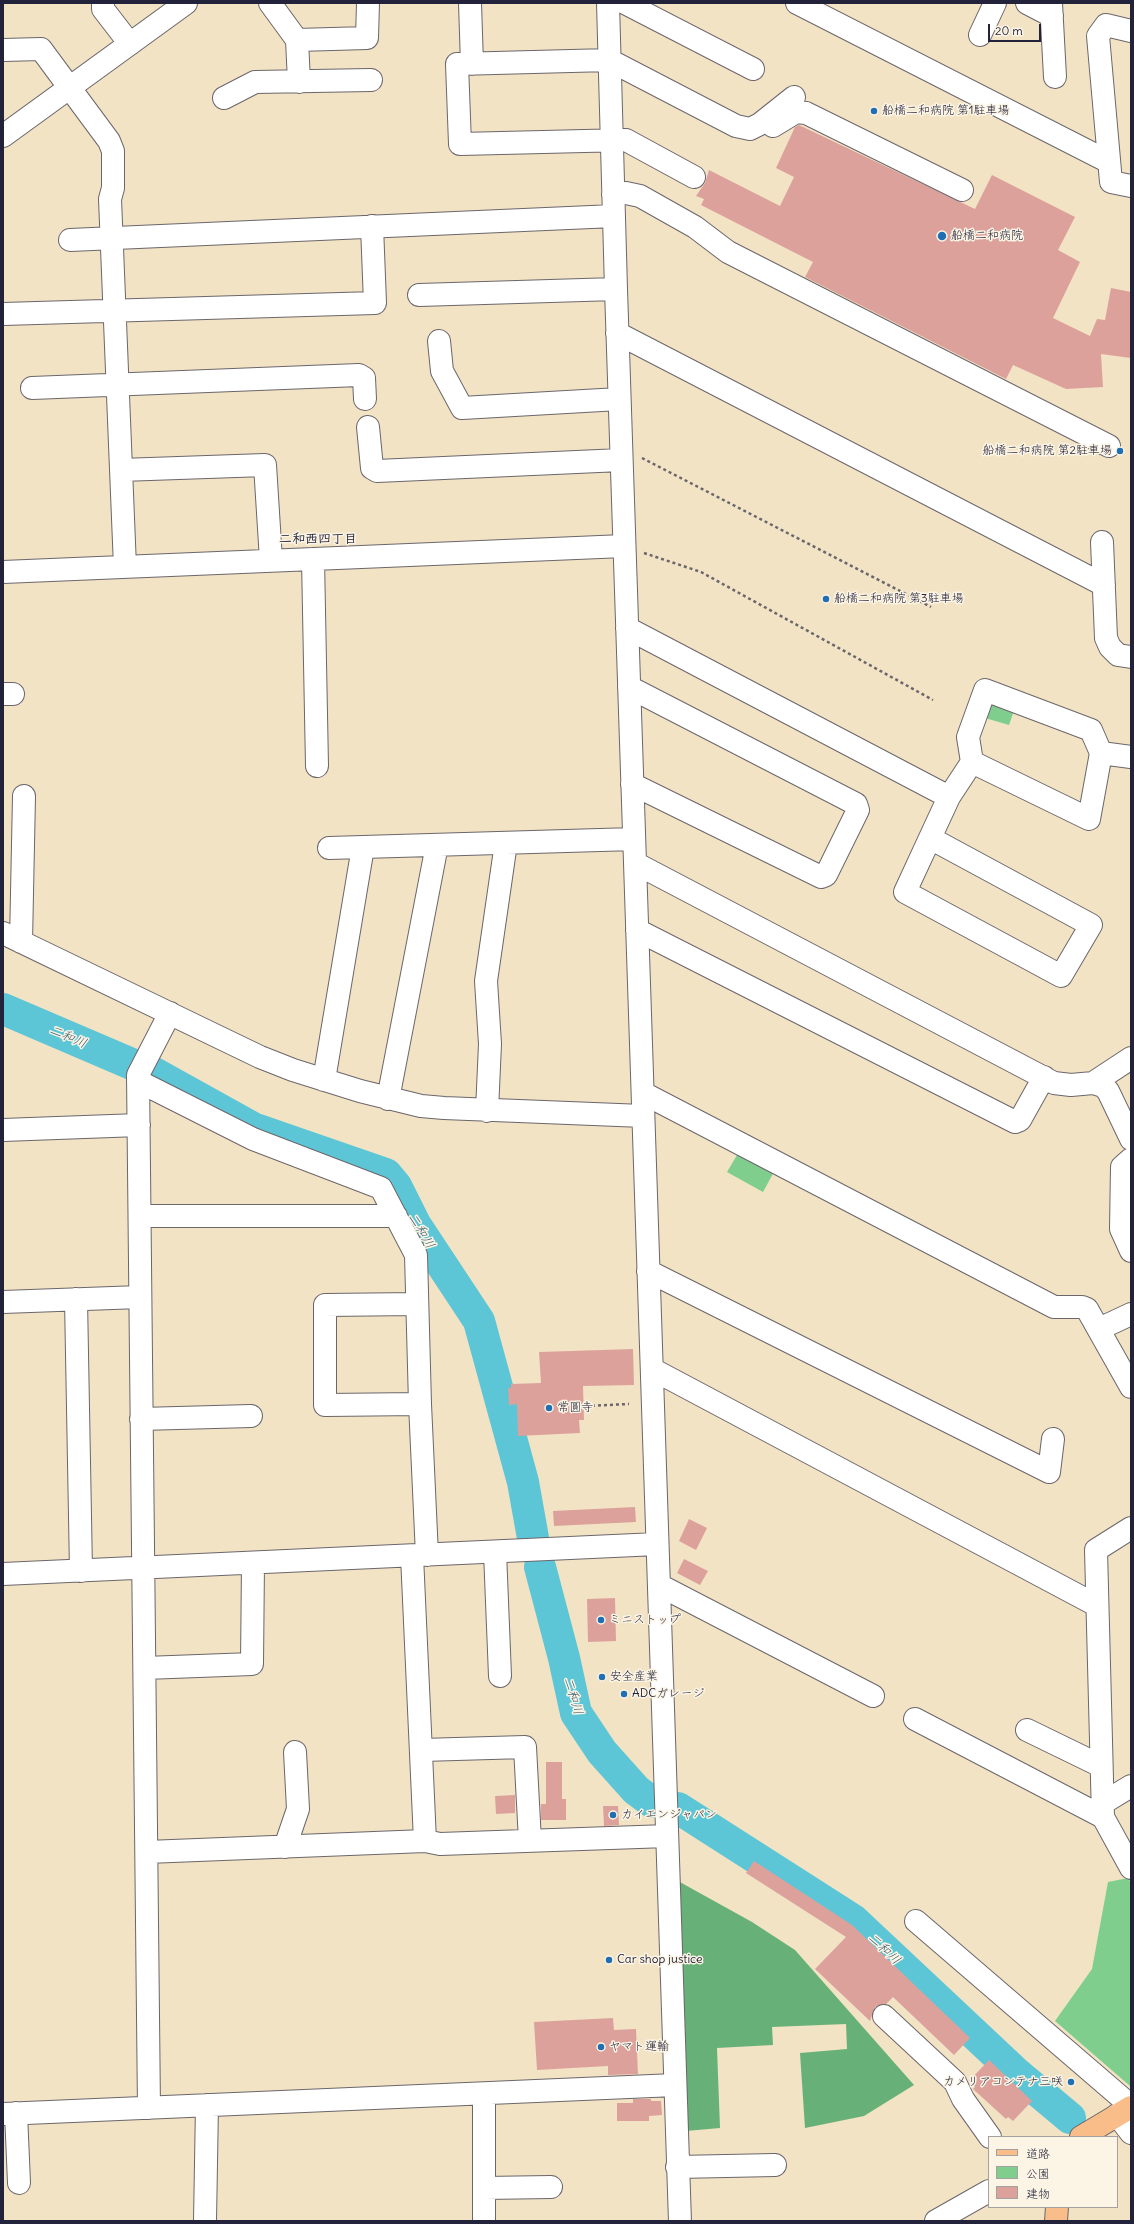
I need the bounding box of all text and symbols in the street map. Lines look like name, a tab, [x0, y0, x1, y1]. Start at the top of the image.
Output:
scale bar	[990, 16, 1043, 42]
text: 20 m	[995, 23, 1023, 38]
place label: 船橋二和病院 第1駐車場	[882, 104, 1010, 118]
marker: 船橋二和病院 第1駐車場	[869, 106, 879, 116]
place label: 船橋二和病院	[951, 229, 1023, 243]
marker: 船橋二和病院	[936, 230, 948, 242]
place label: 船橋二和病院 第2駐車場	[983, 444, 1112, 458]
marker: 船橋二和病院 第2駐車場	[1115, 446, 1125, 456]
district label: 二和西四丁目	[279, 531, 357, 547]
place label: 船橋二和病院 第3駐車場	[834, 592, 964, 606]
marker: 船橋二和病院 第3駐車場	[821, 594, 831, 604]
water label: 二和川	[47, 1022, 89, 1052]
water label: 二和川	[404, 1210, 438, 1252]
place label: 常圓寺	[557, 1401, 593, 1415]
marker: 常圓寺	[544, 1403, 554, 1413]
place label: ミニストップ	[609, 1613, 681, 1627]
marker: ミニストップ	[596, 1615, 606, 1625]
place label: 安全産業	[610, 1670, 658, 1684]
marker: 安全産業	[597, 1672, 607, 1682]
water label: 二和川	[560, 1675, 586, 1717]
place label: ADCガレージ	[632, 1687, 705, 1701]
marker: ADCガレージ	[619, 1689, 629, 1699]
place label: カイエンジャパン	[621, 1808, 717, 1822]
marker: カイエンジャパン	[608, 1810, 618, 1820]
water label: 二和川	[864, 1930, 904, 1968]
place label: Car shop justice	[617, 1953, 702, 1967]
marker: Car shop justice	[604, 1955, 614, 1965]
place label: ヤマト運輸	[609, 2040, 669, 2054]
marker: ヤマト運輸	[596, 2042, 606, 2052]
place label: カメリアコンテナ三咲	[943, 2075, 1063, 2089]
marker: カメリアコンテナ三咲	[1066, 2077, 1076, 2087]
legend	[988, 2136, 1118, 2208]
text: 道路	[1026, 2146, 1050, 2161]
text: 公園	[1026, 2166, 1050, 2181]
text: 建物	[1026, 2186, 1050, 2201]

